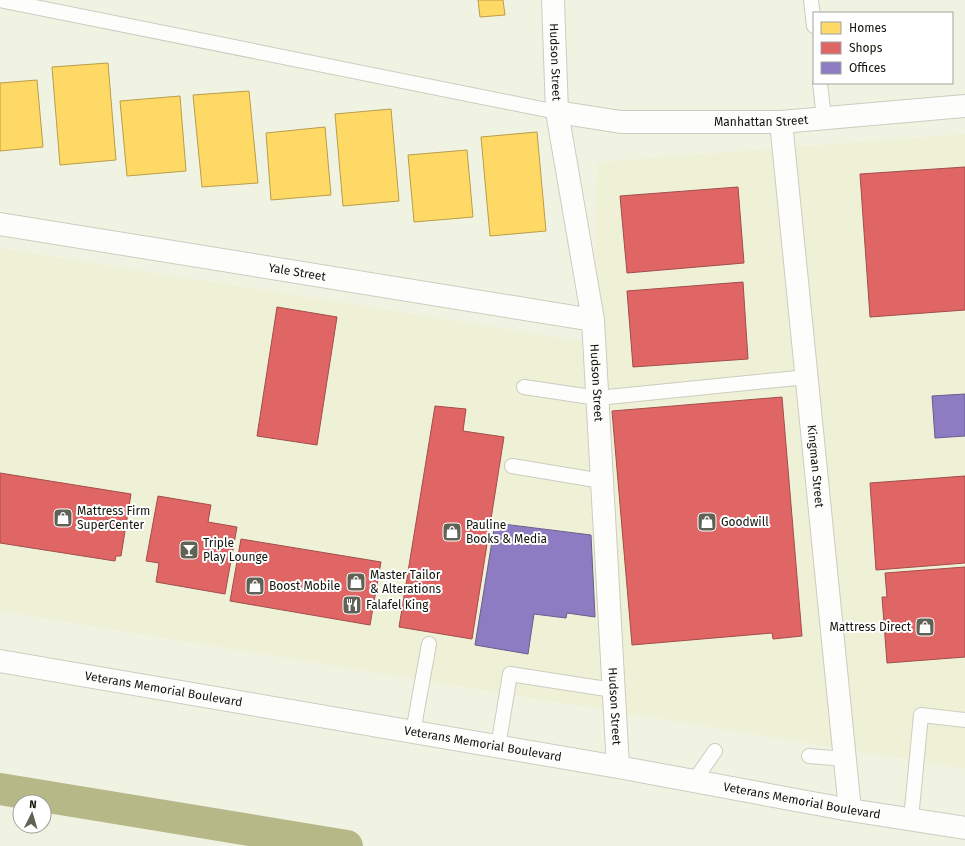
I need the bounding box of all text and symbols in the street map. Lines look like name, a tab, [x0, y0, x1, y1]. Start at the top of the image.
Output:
legend	[813, 12, 953, 84]
text: Homes	[849, 21, 887, 35]
street label: Hudson Street	[547, 23, 564, 102]
text: Shops	[849, 41, 883, 55]
text: Offices	[849, 61, 886, 75]
street label: Manhattan Street	[714, 113, 810, 129]
street label: Yale Street	[267, 261, 327, 284]
street label: Hudson Street	[587, 344, 606, 423]
street label: Kingman Street	[804, 424, 827, 509]
place label: Mattress Firm SuperCenter	[77, 504, 150, 532]
shop icon: Mattress Firm SuperCenter	[52, 507, 74, 529]
shop icon: Goodwill	[696, 511, 718, 533]
place label: Goodwill	[721, 515, 769, 529]
place label: Pauline Books & Media	[466, 518, 547, 546]
shop icon: Pauline Books & Media	[441, 521, 463, 543]
place label: Triple Play Lounge	[203, 536, 268, 564]
bar icon: Triple Play Lounge	[178, 539, 200, 561]
place label: Master Tailor & Alterations	[370, 568, 442, 596]
shop icon: Master Tailor & Alterations	[345, 571, 367, 593]
shop icon: Boost Mobile	[244, 575, 266, 597]
place label: Boost Mobile	[269, 579, 340, 593]
restaurant icon: Falafel King	[341, 594, 363, 616]
place label: Falafel King	[366, 598, 429, 612]
shop icon: Mattress Direct	[914, 616, 936, 638]
place label: Mattress Direct	[829, 620, 912, 634]
street label: Hudson Street	[605, 667, 624, 746]
street label: Veterans Memorial Boulevard	[84, 669, 243, 709]
street label: Veterans Memorial Boulevard	[403, 723, 563, 764]
street label: Veterans Memorial Boulevard	[722, 780, 882, 822]
north arrow	[12, 794, 52, 834]
text: N	[29, 798, 37, 811]

